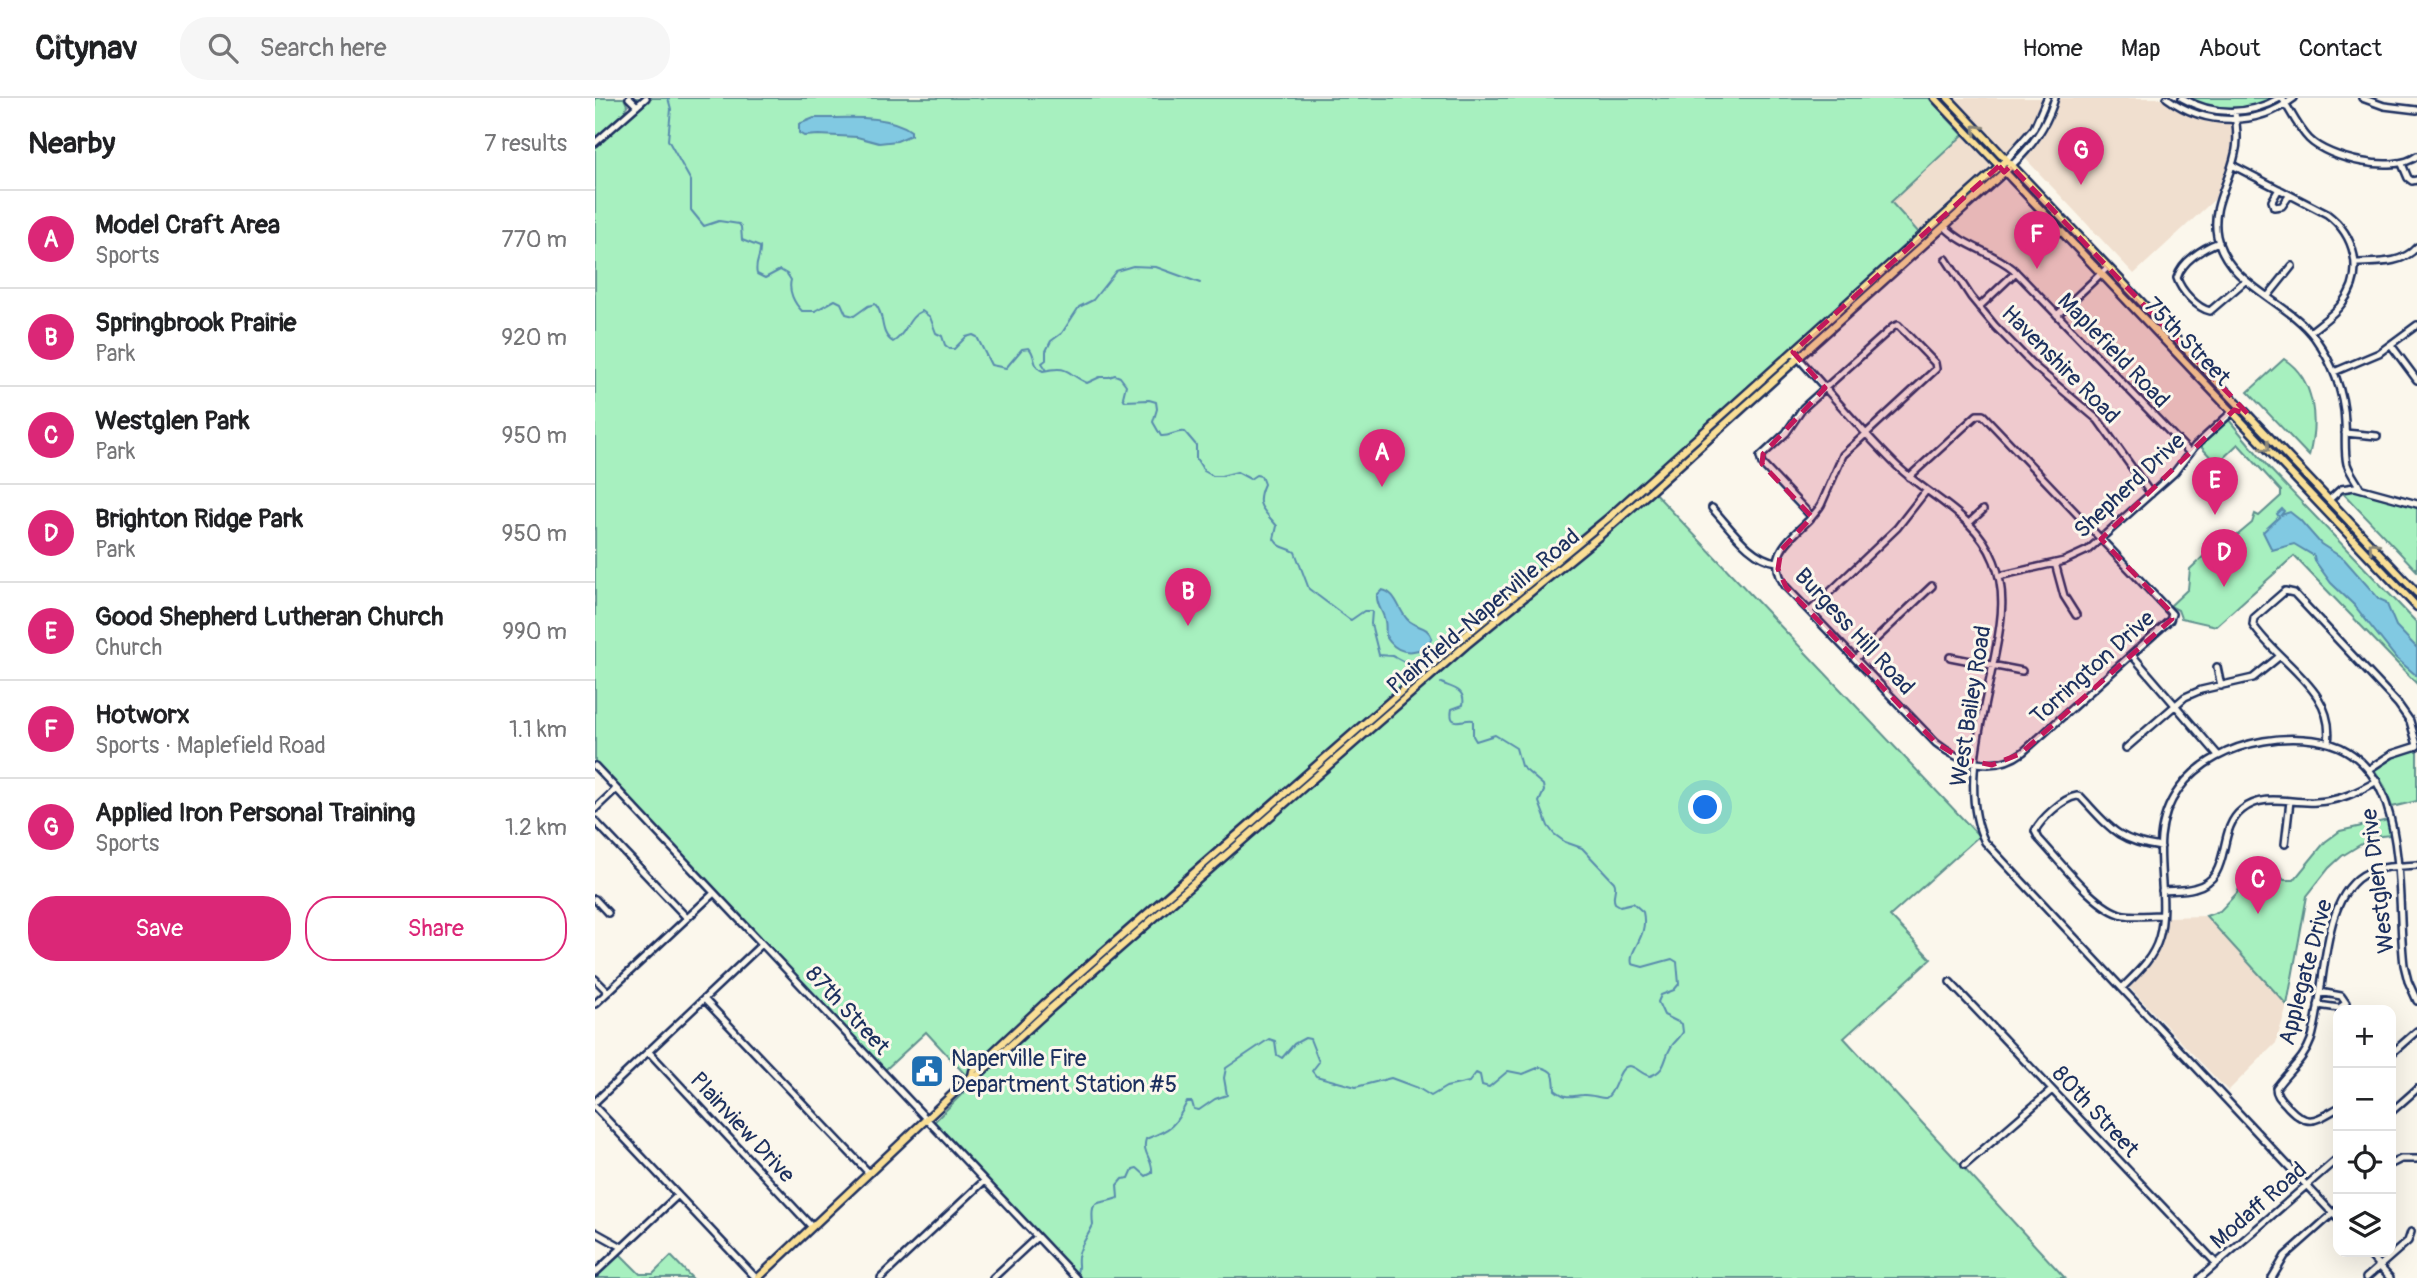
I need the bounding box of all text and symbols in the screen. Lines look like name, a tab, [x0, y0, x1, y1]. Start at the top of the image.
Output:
search box	[180, 17, 670, 80]
text: Citynav	[35, 28, 138, 69]
icon: search	[204, 29, 242, 67]
text: Search here	[260, 32, 386, 64]
text: Home	[2022, 34, 2083, 63]
text: Map	[2121, 34, 2161, 63]
text: About	[2199, 34, 2261, 63]
text: Contact	[2299, 34, 2382, 63]
one-way arrow	[1973, 124, 1985, 137]
text: Nearby	[28, 125, 115, 162]
pin: G	[2058, 127, 2104, 185]
text: 7 results	[484, 129, 567, 158]
text: Model Craft Area	[95, 209, 280, 241]
pin: F	[2014, 211, 2060, 269]
text: A	[44, 225, 58, 254]
text: 770 m	[502, 225, 567, 254]
text: Sports	[95, 241, 159, 270]
street label: Maplefield Road	[2051, 287, 2176, 414]
street label: 75th Street	[2138, 291, 2237, 392]
street label: Havenshire Road	[1995, 299, 2126, 430]
text: Springbrook Prairie	[95, 307, 296, 339]
text: B	[44, 323, 58, 352]
text: 920 m	[501, 323, 567, 352]
text: Park	[95, 339, 135, 368]
text: Westglen Park	[95, 405, 250, 437]
text: C	[44, 421, 58, 450]
text: 950 m	[502, 421, 567, 450]
street label: Shepherd Drive	[2068, 426, 2192, 544]
pin: A	[1359, 429, 1405, 487]
text: Park	[95, 437, 135, 466]
one-way arrow	[2257, 439, 2270, 452]
pin: E	[2192, 457, 2238, 515]
text: Brighton Ridge Park	[95, 503, 303, 535]
text: D	[44, 519, 58, 548]
text: 950 m	[502, 519, 567, 548]
street label: Plainfield-Naperville Road	[1381, 522, 1586, 701]
pin: D	[2201, 529, 2247, 587]
text: Park	[95, 535, 135, 564]
one-way arrow	[2369, 541, 2382, 554]
street label: Burgess Hill Road	[1788, 562, 1921, 701]
pin: B	[1165, 568, 1211, 626]
text: Good Shepherd Lutheran Church	[95, 601, 443, 633]
street label: Torrington Drive	[2024, 603, 2161, 731]
text: E	[45, 617, 57, 646]
text: 990 m	[502, 617, 567, 646]
street label: West Bailey Road	[1943, 624, 1998, 789]
text: Church	[95, 633, 162, 662]
text: Hotworx	[95, 699, 190, 731]
text: F	[44, 715, 58, 744]
text: 1.1 km	[509, 715, 567, 744]
text: Sports · Maplefield Road	[95, 731, 326, 760]
your location	[1688, 790, 1722, 824]
text: Applied Iron Personal Training	[95, 797, 415, 829]
street label: Westglen Drive	[2354, 806, 2401, 955]
text: G	[43, 813, 59, 842]
text: 1.2 km	[505, 813, 567, 842]
text: Sports	[95, 829, 159, 858]
pin: C	[2235, 856, 2281, 914]
street label: Applegate Drive	[2272, 895, 2339, 1048]
button: Save	[28, 896, 291, 961]
button: Share	[305, 896, 567, 961]
street label: 87th Street	[799, 960, 897, 1061]
map controls	[2333, 1005, 2396, 1257]
button: +	[2333, 1005, 2396, 1068]
place label: Naperville Fire Department Station #5	[951, 1044, 1177, 1099]
public building icon: Naperville Fire Department Station #5	[908, 1052, 946, 1090]
street label: 80th Street	[2046, 1059, 2146, 1164]
street label: Plainview Drive	[684, 1066, 802, 1189]
button: −	[2333, 1068, 2396, 1131]
button: locate	[2333, 1131, 2396, 1194]
street label: Modaff Road	[2204, 1156, 2313, 1255]
button: layers	[2333, 1194, 2396, 1257]

